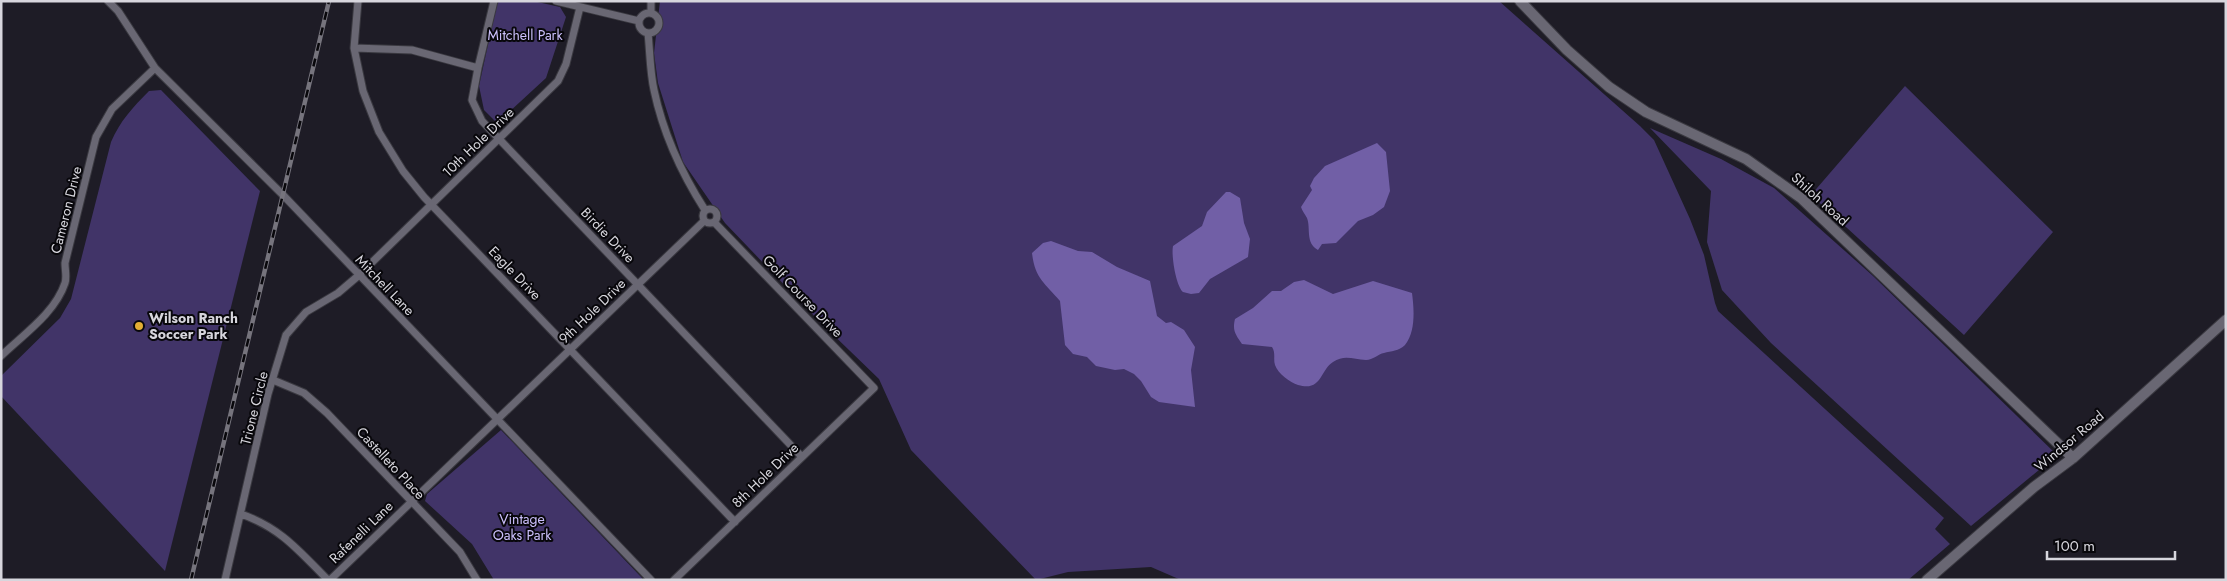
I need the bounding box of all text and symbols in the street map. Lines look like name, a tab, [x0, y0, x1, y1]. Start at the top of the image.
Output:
park label: Mitchell Park	[487, 25, 563, 45]
street label: 10th Hole Drive	[438, 102, 518, 182]
street label: Cameron Drive	[45, 164, 87, 256]
street label: Shiloh Road	[1787, 168, 1853, 230]
street label: Birdie Drive	[576, 203, 640, 267]
street label: Eagle Drive	[484, 242, 546, 304]
street label: Mitchell Lane	[351, 250, 419, 320]
street label: Golf Course Drive	[758, 250, 848, 342]
street label: 9th Hole Drive	[554, 274, 630, 348]
place label: Wilson Ranch Soccer Park	[149, 308, 238, 344]
marker: Wilson Ranch Soccer Park	[133, 320, 145, 332]
street label: Trione Circle	[235, 369, 273, 447]
street label: Windsor Road	[2030, 406, 2108, 476]
street label: Castelleto Place	[352, 422, 430, 504]
street label: 8th Hole Drive	[727, 438, 803, 512]
street label: Rafenelli Lane	[324, 496, 398, 568]
park label: Vintage Oaks Park	[493, 509, 552, 545]
scale bar	[2047, 528, 2174, 560]
text: 100 m	[2054, 535, 2095, 557]

